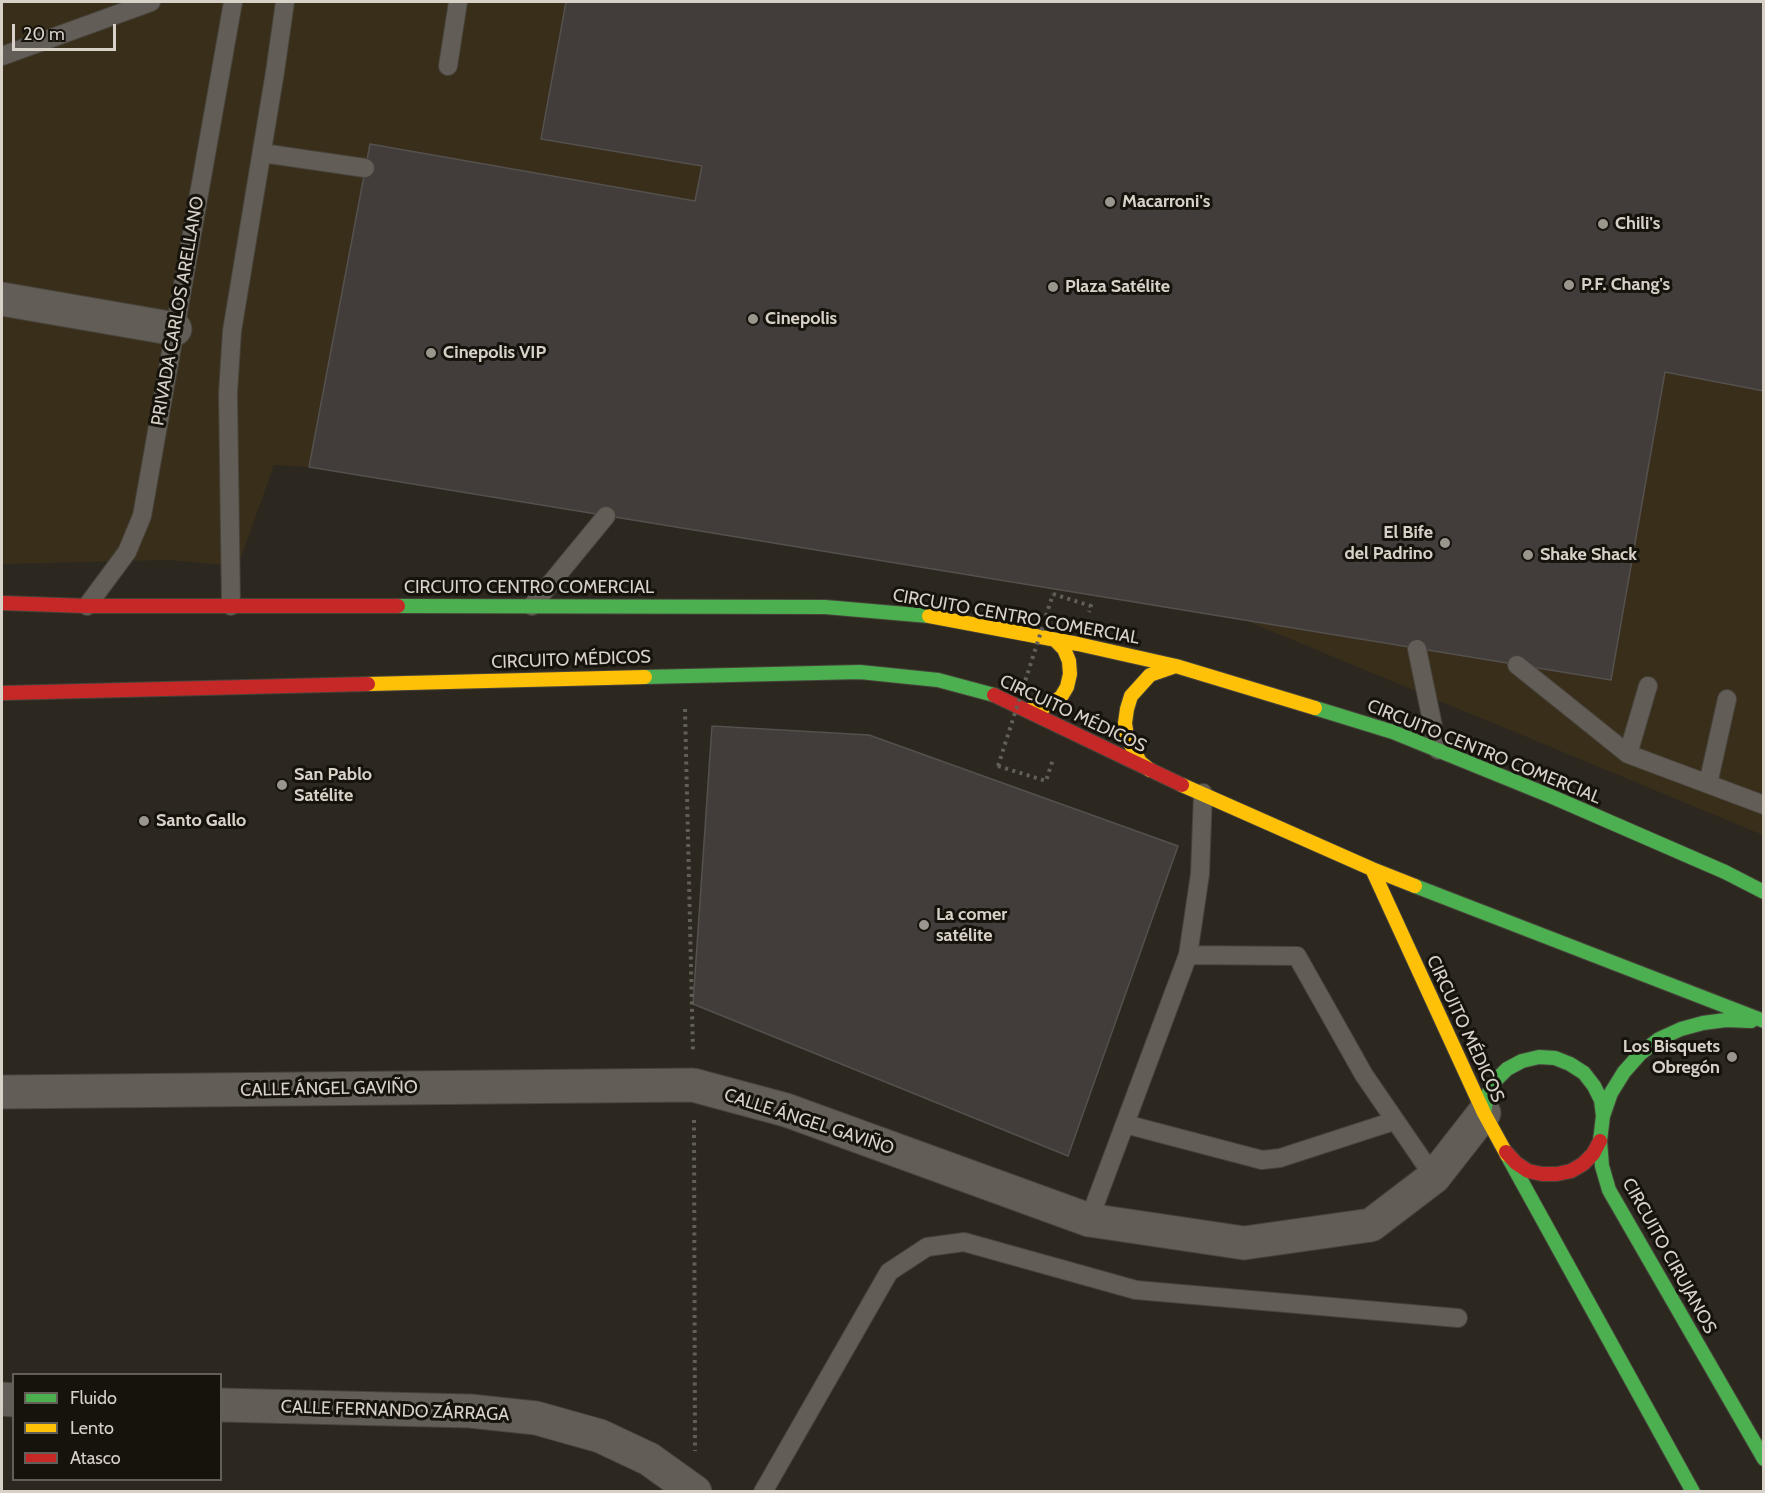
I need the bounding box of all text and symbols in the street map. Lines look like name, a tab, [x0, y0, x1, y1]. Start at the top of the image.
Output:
scale bar	[15, 12, 118, 50]
text: 20 m	[23, 23, 65, 45]
place label: Macarroni's	[1122, 191, 1210, 213]
street label: PRIVADA CARLOS ARELLANO	[147, 195, 209, 427]
marker: Macarroni's	[1103, 195, 1117, 209]
place label: Chili's	[1615, 213, 1660, 235]
marker: Chili's	[1596, 217, 1610, 231]
place label: P.F. Chang's	[1581, 274, 1670, 296]
place label: Plaza Satélite	[1065, 276, 1170, 298]
marker: P.F. Chang's	[1562, 278, 1576, 292]
marker: Plaza Satélite	[1046, 280, 1060, 294]
place label: Cinepolis	[765, 308, 837, 330]
marker: Cinepolis	[746, 312, 760, 326]
place label: Cinepolis VIP	[443, 342, 546, 364]
marker: Cinepolis VIP	[424, 346, 438, 360]
place label: El Bife del Padrino	[1344, 522, 1433, 564]
marker: El Bife del Padrino	[1438, 536, 1452, 550]
place label: Shake Shack	[1540, 544, 1637, 566]
marker: Shake Shack	[1521, 548, 1535, 562]
street label: CIRCUITO CENTRO COMERCIAL	[404, 577, 654, 599]
street label: CIRCUITO CENTRO COMERCIAL	[891, 585, 1141, 649]
street label: CIRCUITO MÉDICOS	[491, 646, 651, 674]
street label: CIRCUITO MÉDICOS	[996, 670, 1150, 758]
street label: CIRCUITO CENTRO COMERCIAL	[1364, 695, 1604, 809]
place label: San Pablo Satélite	[294, 764, 372, 806]
marker: San Pablo Satélite	[275, 778, 289, 792]
place label: Santo Gallo	[156, 810, 246, 832]
marker: Santo Gallo	[137, 814, 151, 828]
place label: La comer satélite	[936, 904, 1007, 946]
marker: La comer satélite	[917, 918, 931, 932]
street label: CIRCUITO MÉDICOS	[1421, 952, 1509, 1106]
place label: Los Bisquets Obregón	[1623, 1036, 1720, 1078]
marker: Los Bisquets Obregón	[1725, 1050, 1739, 1064]
street label: CALLE ÁNGEL GAVIÑO	[240, 1077, 418, 1101]
street label: CALLE ÁNGEL GAVIÑO	[721, 1084, 897, 1160]
street label: CIRCUITO CIRUJANOS	[1617, 1174, 1721, 1338]
legend	[12, 1373, 222, 1481]
text: Fluido	[70, 1387, 117, 1409]
street label: CALLE FERNANDO ZÁRRAGA	[280, 1396, 510, 1426]
text: Lento	[70, 1417, 114, 1439]
text: Atasco	[70, 1447, 121, 1469]

